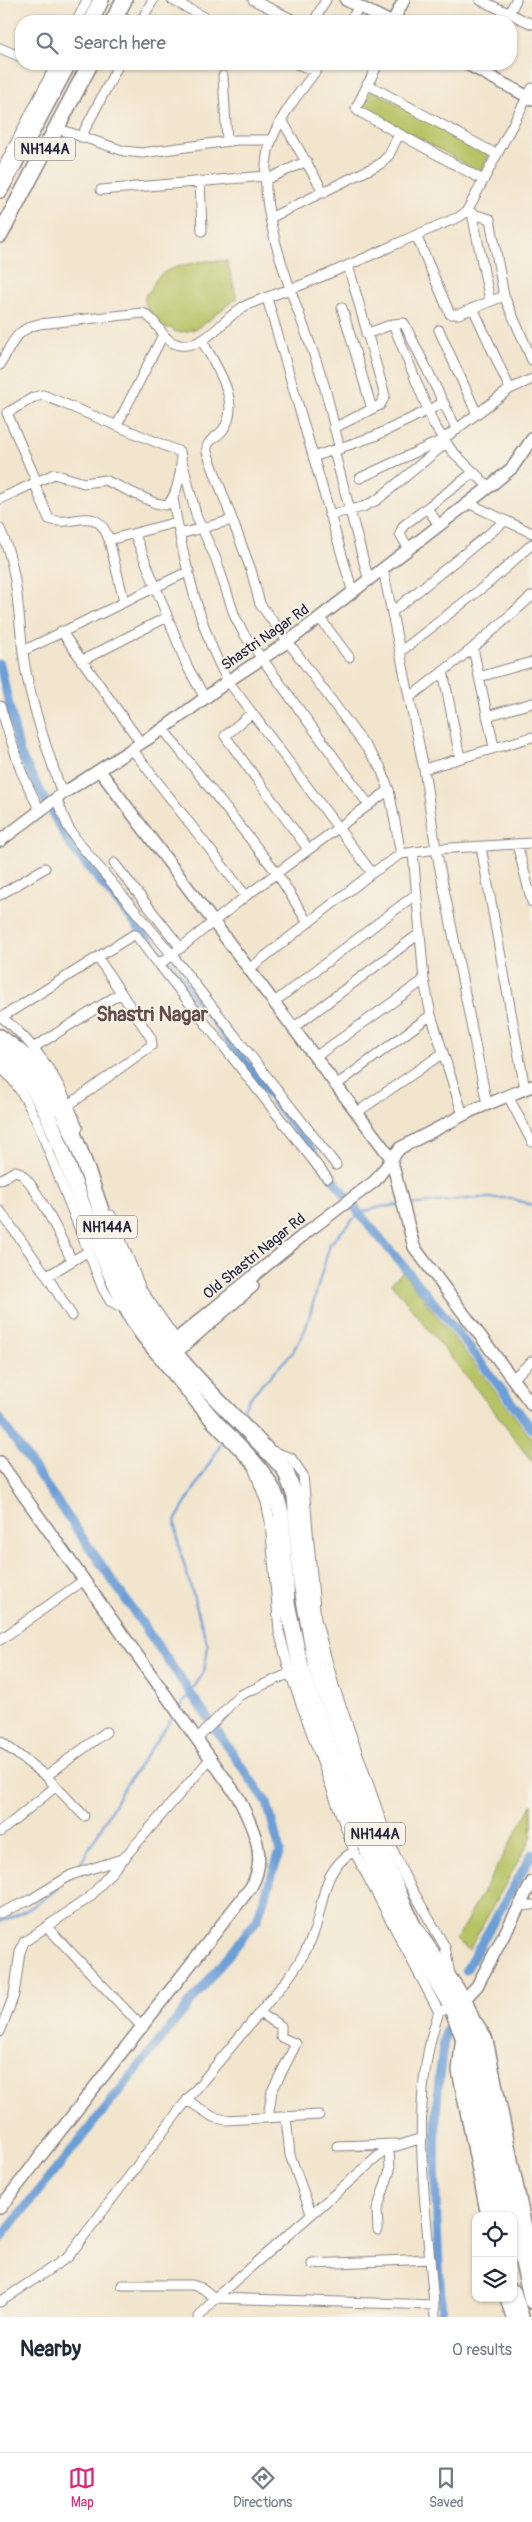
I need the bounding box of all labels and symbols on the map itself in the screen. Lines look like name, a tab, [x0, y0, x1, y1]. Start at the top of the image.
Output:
road number: NH144A	[15, 138, 75, 160]
street label: Shastri Nagar Rd	[218, 600, 313, 675]
district label: Shastri Nagar	[96, 1002, 209, 1027]
street label: Old Shastri Nagar Rd	[199, 1209, 310, 1304]
road number: NH144A	[77, 1216, 137, 1238]
road number: NH144A	[345, 1822, 405, 1846]

